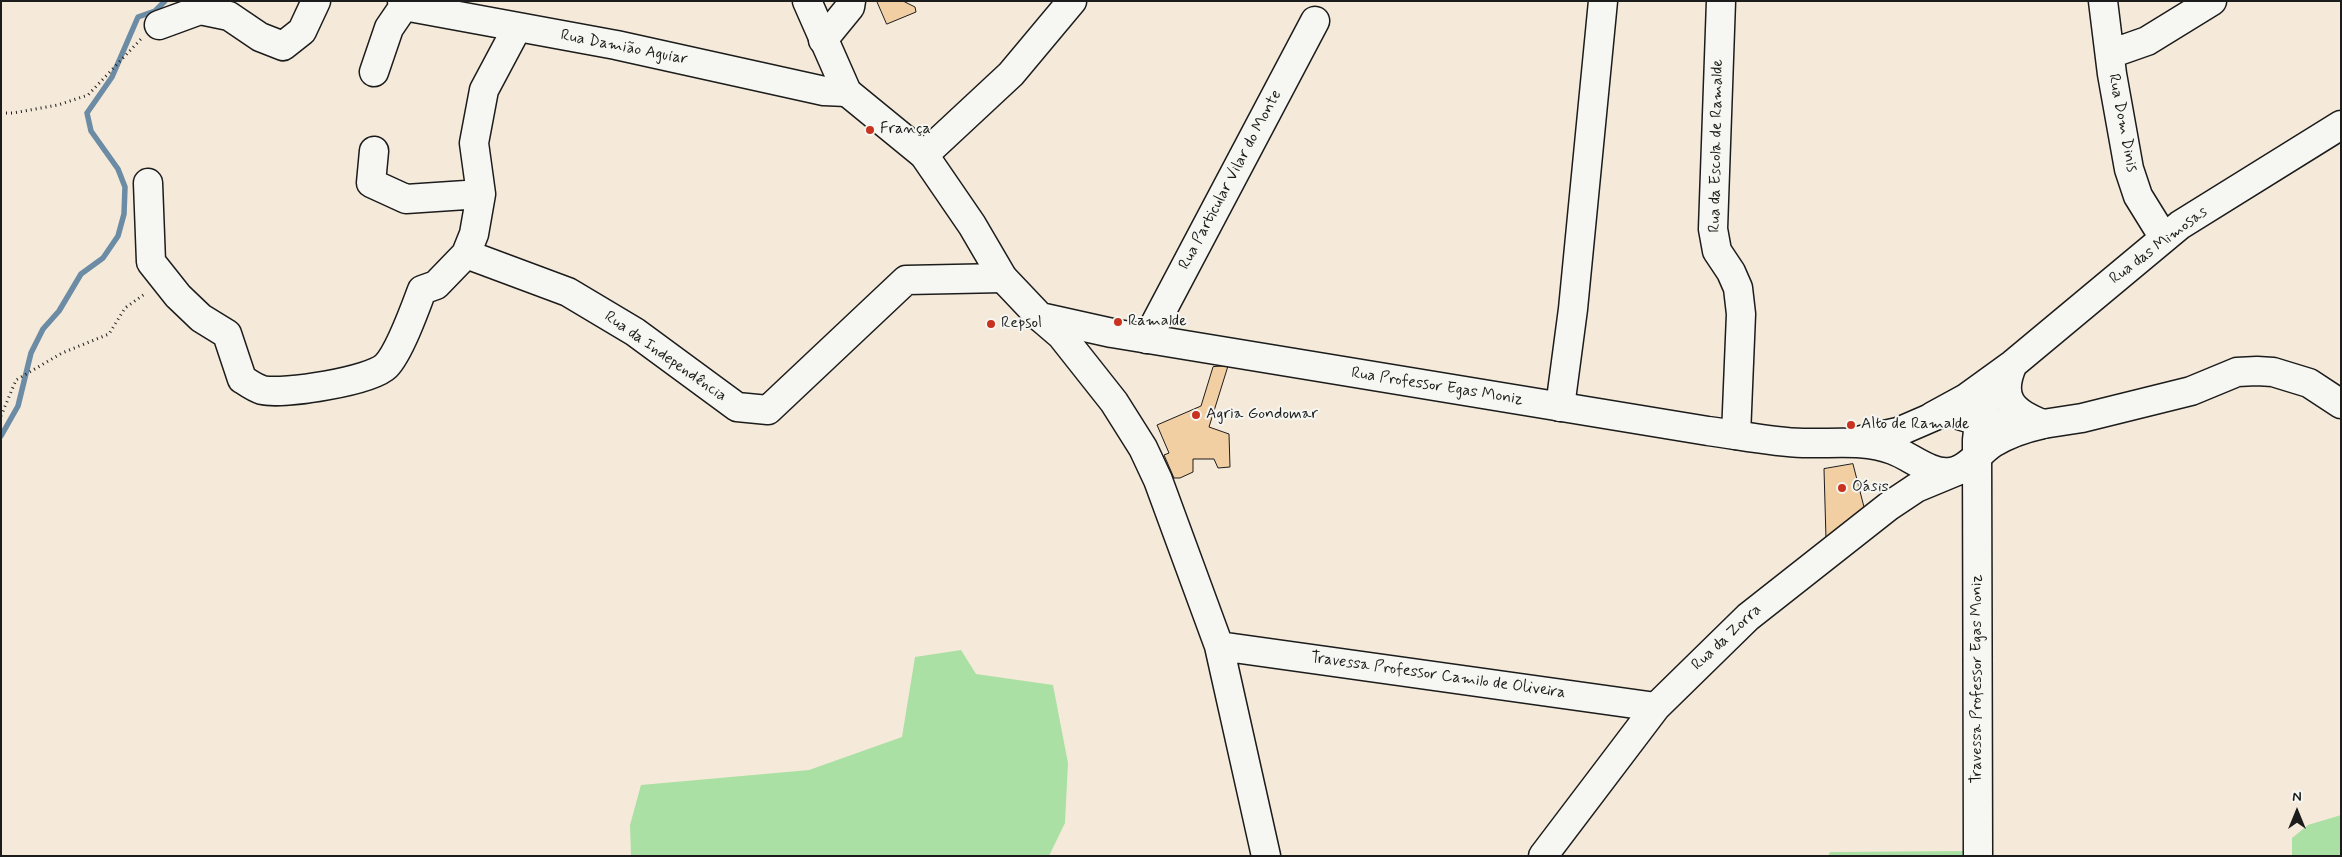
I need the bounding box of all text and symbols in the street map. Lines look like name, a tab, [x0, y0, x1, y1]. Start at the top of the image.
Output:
street label: Rua Damião Aguiar	[559, 26, 689, 70]
street label: Rua da Escola de Ramalde	[1706, 59, 1728, 233]
street label: Rua Dom Dinis	[2103, 72, 2141, 174]
street label: Rua Particular Vilar do Monte	[1175, 87, 1287, 273]
place label: França	[880, 120, 931, 140]
marker: França	[864, 124, 876, 136]
street label: Rua das Mimosas	[2106, 203, 2212, 289]
street label: Rua da Independência	[600, 308, 730, 406]
place label: Ramalde	[1128, 312, 1187, 332]
place label: Repsol	[1001, 314, 1042, 334]
marker: Ramalde	[1112, 316, 1124, 328]
marker: Repsol	[985, 318, 997, 330]
street label: Rua Professor Egas Moniz	[1350, 364, 1524, 410]
place label: Agria Gondomar	[1206, 405, 1318, 425]
marker: Agria Gondomar	[1190, 409, 1202, 421]
place label: Alto de Ramalde	[1861, 415, 1970, 435]
marker: Alto de Ramalde	[1845, 419, 1857, 431]
place label: Oásis	[1852, 478, 1889, 498]
marker: Oásis	[1836, 482, 1848, 494]
street label: Travessa Professor Egas Moniz	[1968, 574, 1988, 784]
street label: Rua da Zorra	[1688, 601, 1766, 675]
street label: Travessa Professor Camilo de Oliveira	[1309, 649, 1567, 703]
north arrow	[2272, 787, 2322, 837]
text: N	[2292, 788, 2302, 806]

